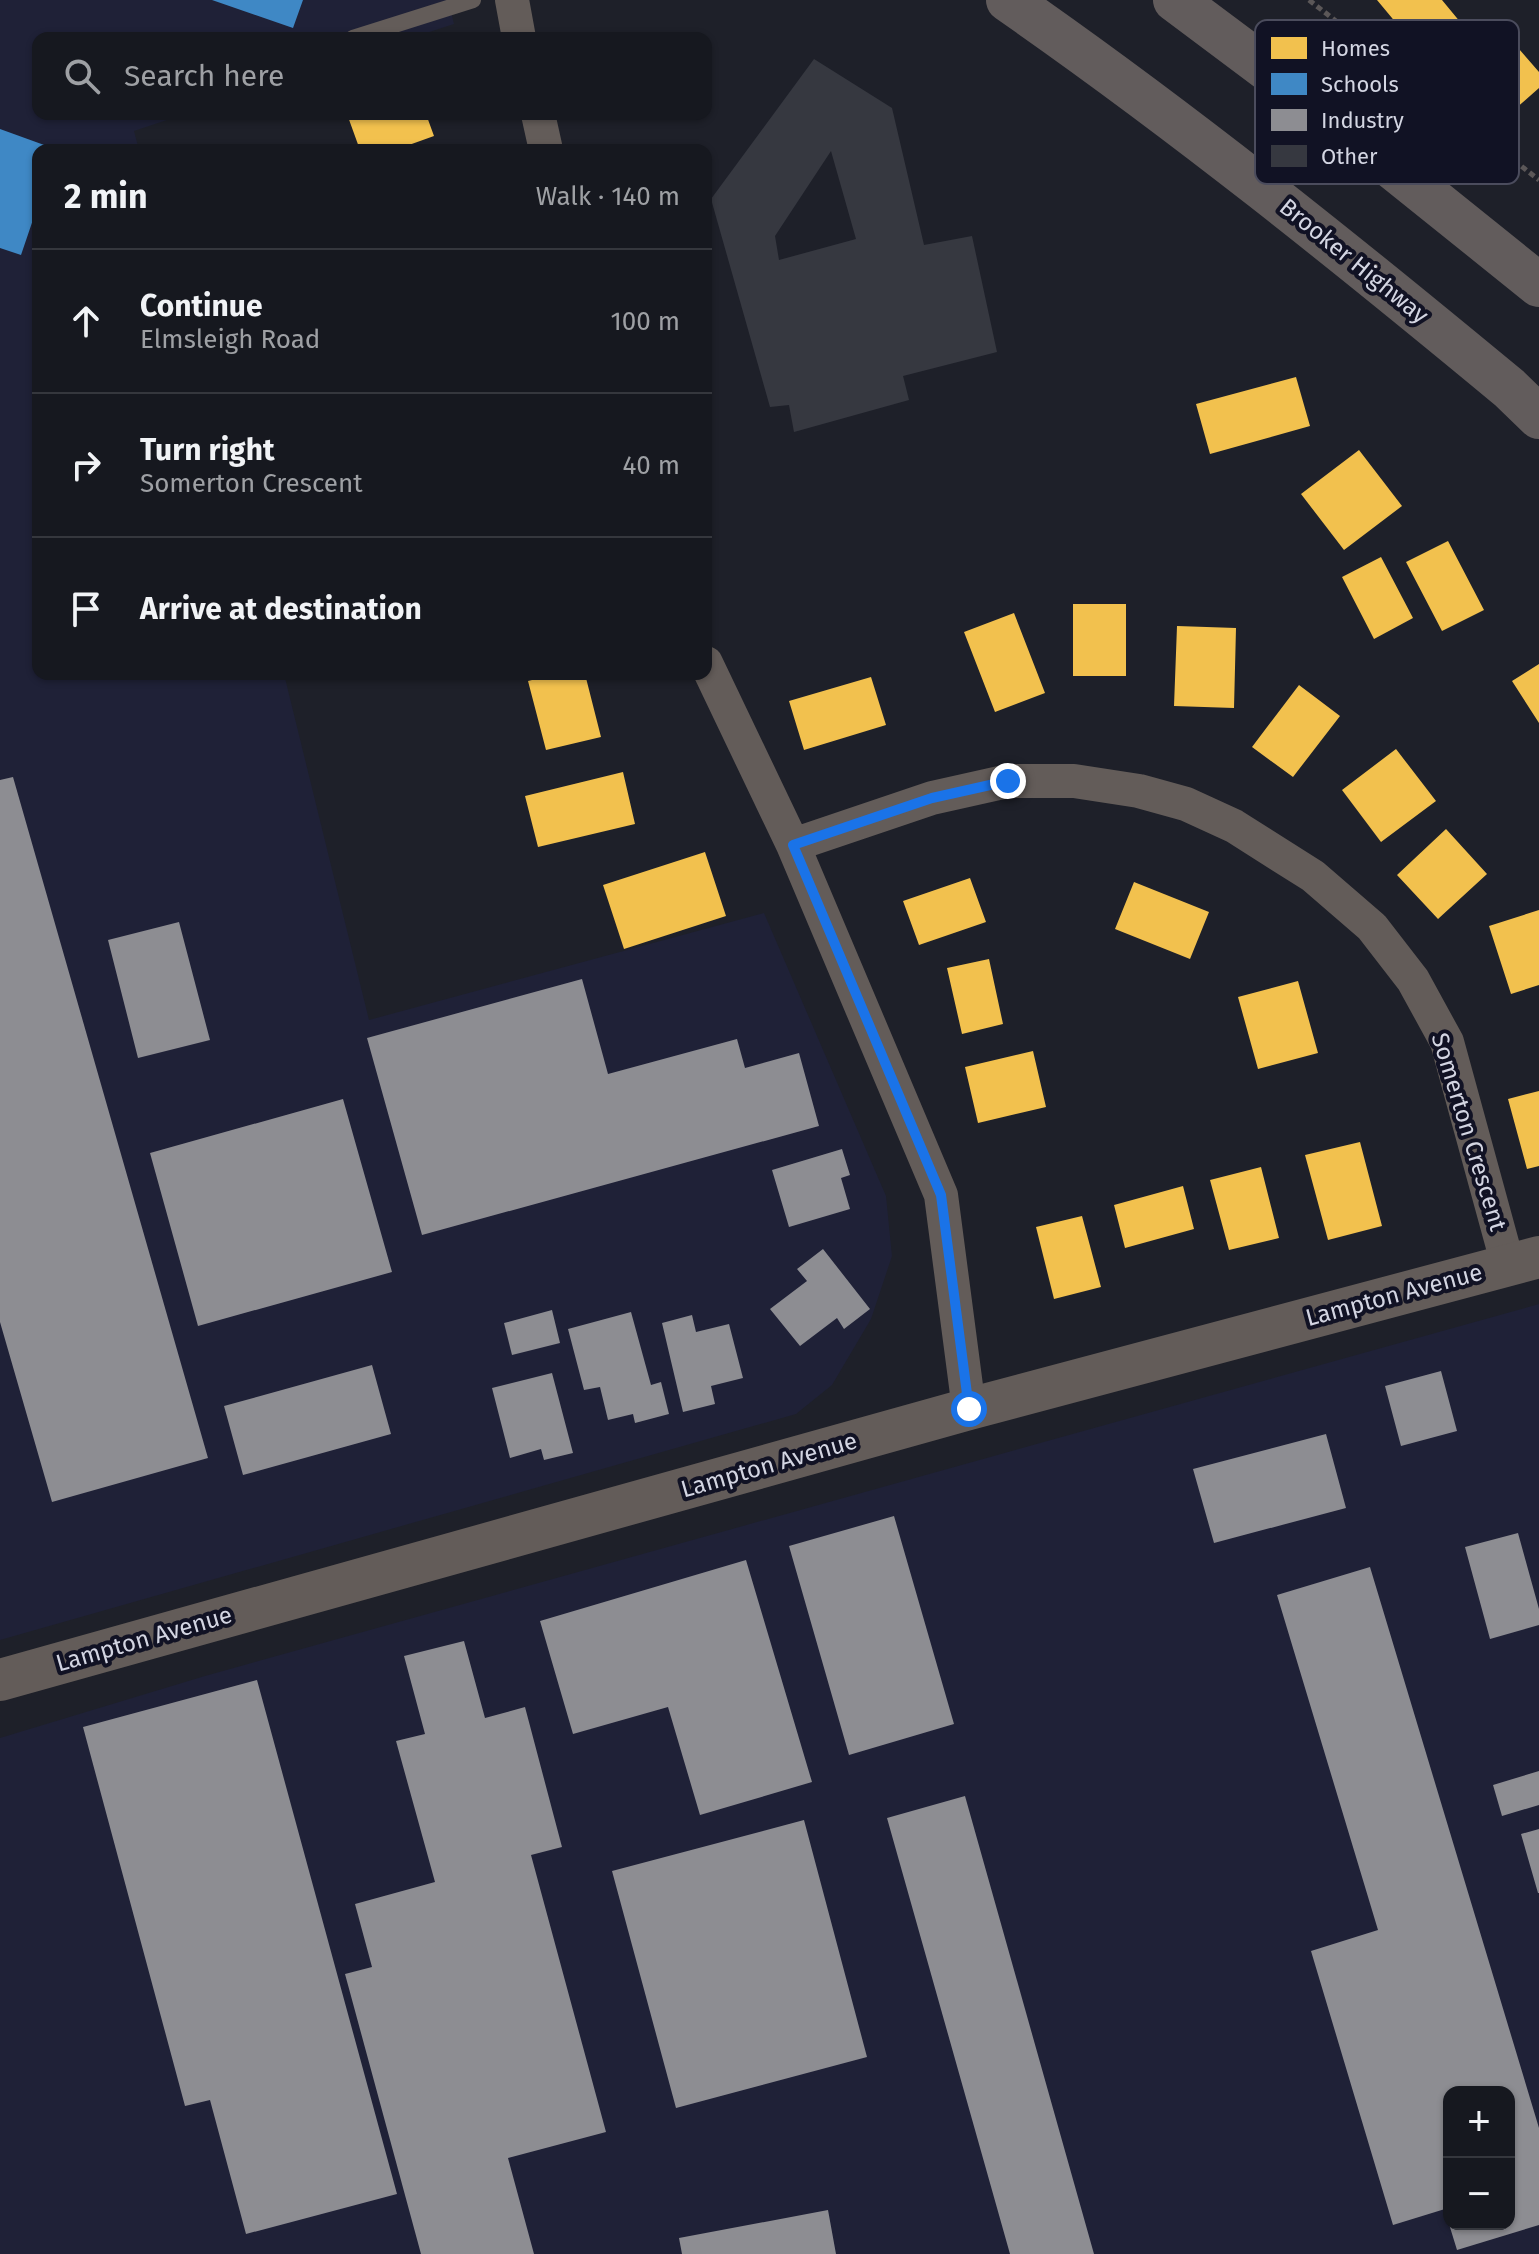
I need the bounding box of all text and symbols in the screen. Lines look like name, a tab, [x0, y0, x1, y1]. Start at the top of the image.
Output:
legend	[1255, 20, 1519, 184]
search box	[32, 32, 712, 120]
text: Homes	[1321, 35, 1390, 62]
icon: search	[60, 54, 104, 98]
text: Search here	[124, 58, 284, 94]
text: Schools	[1321, 71, 1399, 98]
text: Industry	[1321, 107, 1404, 134]
text: Other	[1321, 143, 1378, 170]
text: 2 min	[64, 176, 148, 217]
text: Walk · 140 m	[536, 181, 680, 212]
street label: Brooker Highway	[1274, 193, 1434, 330]
text: Continue	[140, 288, 263, 324]
icon: ahead	[64, 299, 108, 343]
text: 100 m	[611, 306, 680, 337]
text: Elmsleigh Road	[140, 324, 320, 355]
text: Turn right	[140, 432, 275, 468]
icon: right	[64, 443, 108, 487]
text: 40 m	[622, 450, 680, 481]
text: Somerton Crescent	[140, 468, 363, 499]
icon: arrive	[64, 587, 108, 631]
text: Arrive at destination	[140, 591, 422, 627]
route end	[990, 763, 1026, 799]
street label: Somerton Crescent	[1426, 1030, 1513, 1235]
street label: Lampton Avenue	[1302, 1258, 1486, 1332]
route start	[951, 1391, 987, 1427]
street label: Lampton Avenue	[678, 1426, 860, 1504]
street label: Lampton Avenue	[53, 1600, 235, 1678]
map controls	[1443, 2086, 1515, 2230]
button: +	[1443, 2086, 1515, 2158]
button: −	[1443, 2158, 1515, 2230]

